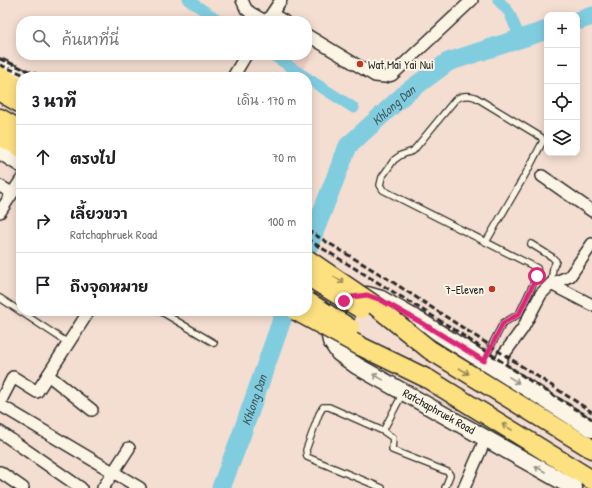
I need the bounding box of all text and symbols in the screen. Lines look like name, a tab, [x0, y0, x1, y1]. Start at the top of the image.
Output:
map controls	[544, 12, 580, 156]
button: +	[544, 12, 580, 48]
search box	[16, 16, 312, 60]
icon: search	[30, 27, 52, 49]
text: ค้นหาที่นี่	[62, 29, 119, 50]
button: −	[544, 48, 580, 84]
place label: Wat Mai Yai Nui	[368, 56, 434, 73]
marker: Wat Mai Yai Nui	[355, 59, 365, 69]
water label: Khlong Dan	[368, 80, 420, 129]
button: locate	[544, 84, 580, 120]
text: 3 นาที	[32, 89, 76, 112]
text: เดิน · 170 m	[237, 91, 296, 109]
button: layers	[544, 120, 580, 156]
icon: ahead	[32, 146, 54, 168]
text: ตรงไป	[70, 148, 116, 169]
text: 70 m	[272, 148, 296, 166]
text: เลี้ยวขวา	[70, 203, 128, 224]
icon: right	[32, 210, 54, 232]
text: 100 m	[268, 212, 296, 230]
text: Ratchaphruek Road	[70, 225, 157, 243]
route start	[528, 267, 546, 285]
icon: arrive	[32, 274, 54, 296]
text: ถึงจุดหมาย	[70, 276, 148, 297]
one-way arrow	[334, 276, 345, 285]
place label: 7-Eleven	[445, 281, 484, 298]
marker: 7-Eleven	[487, 284, 497, 294]
route end	[335, 292, 353, 310]
one-way arrow	[458, 366, 469, 375]
water label: Khlong Dan	[236, 371, 271, 428]
one-way arrow	[372, 373, 384, 381]
one-way arrow	[508, 376, 520, 384]
street label: Ratchaphruek Road	[400, 384, 479, 438]
one-way arrow	[501, 423, 513, 431]
one-way arrow	[534, 464, 546, 472]

